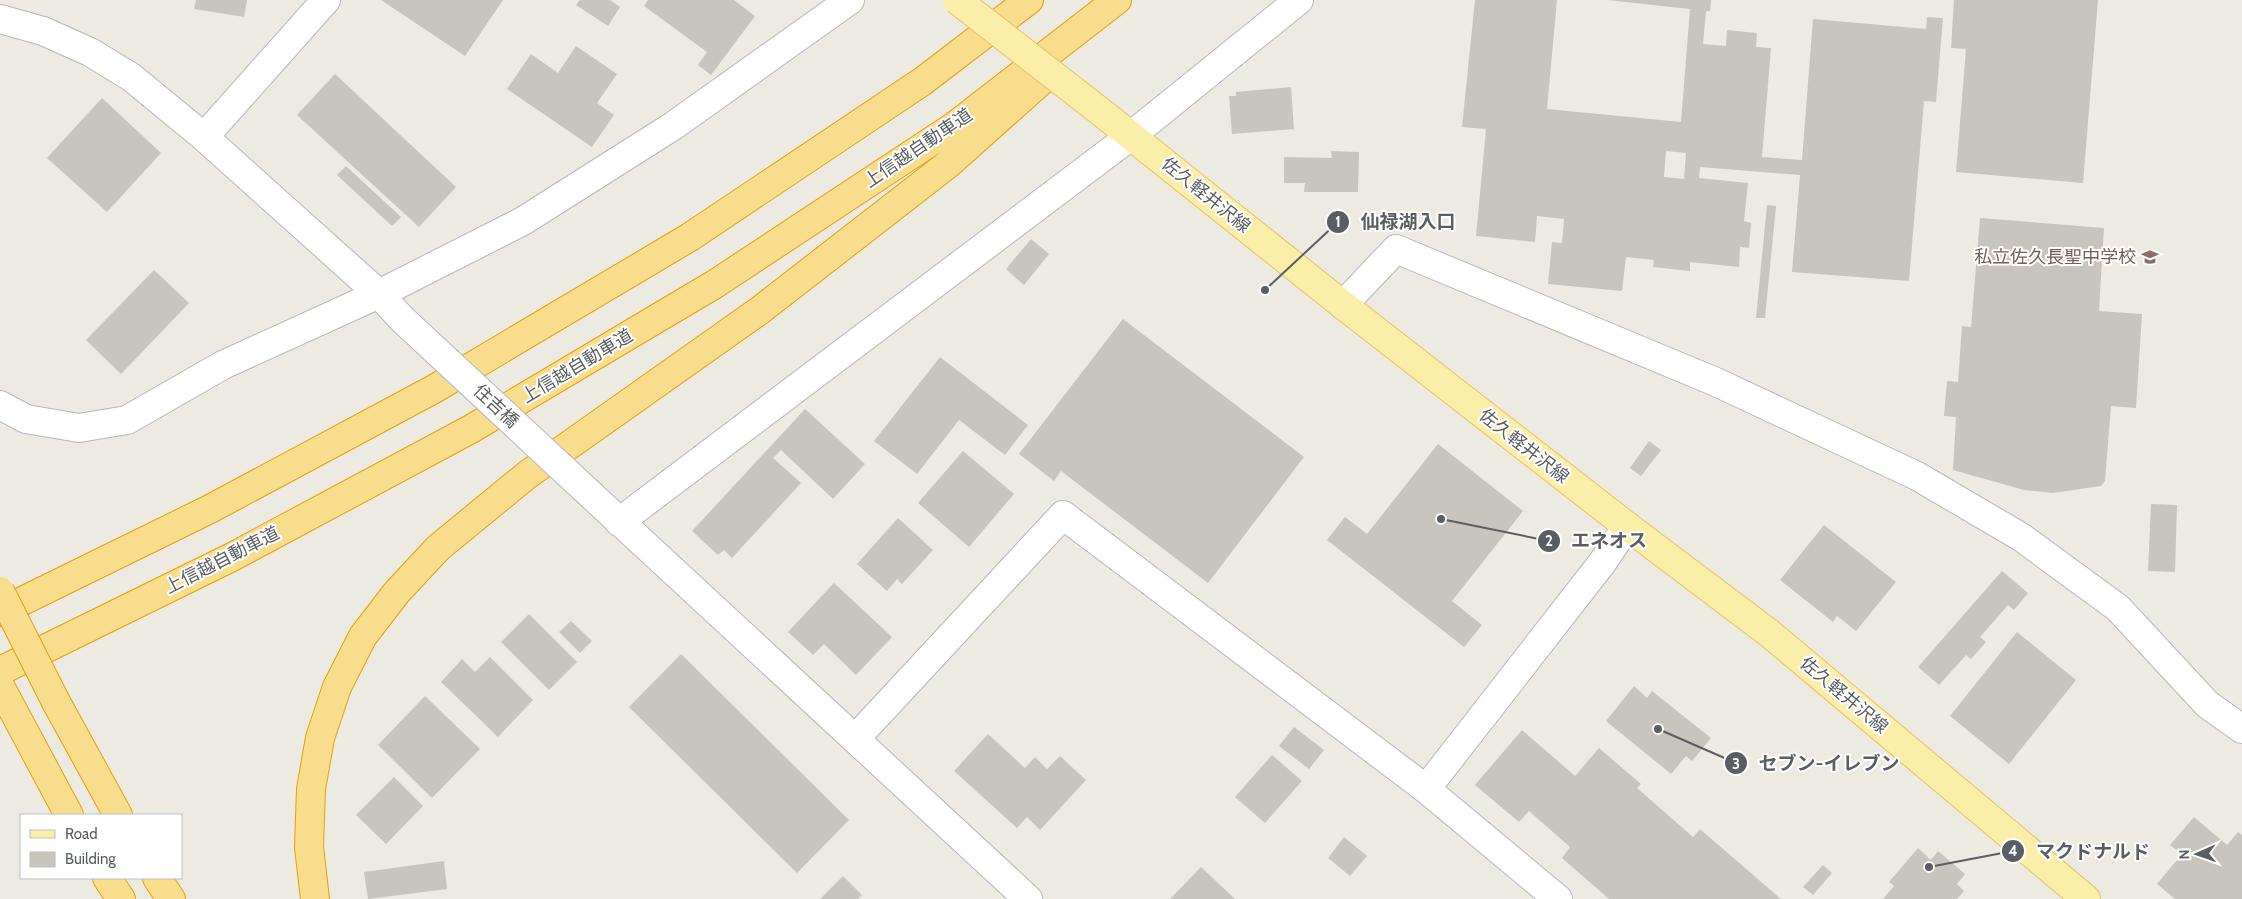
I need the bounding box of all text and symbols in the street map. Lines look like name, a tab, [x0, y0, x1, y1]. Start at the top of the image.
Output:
street label: 上信越自動車道	[860, 104, 976, 192]
street label: 佐久軽井沢線	[1157, 152, 1255, 238]
callout: 仙禄湖入口	[1325, 205, 1465, 239]
text: 仙禄湖入口	[1360, 210, 1456, 233]
text: 1	[1335, 213, 1341, 231]
place label: 私立佐久長聖中学校	[1974, 246, 2136, 268]
school or university icon: 私立佐久長聖中学校	[2140, 247, 2160, 267]
street label: 上信越自動車道	[517, 324, 637, 408]
street label: 住吉橋	[469, 380, 523, 432]
street label: 佐久軽井沢線	[1475, 404, 1573, 488]
street label: 上信越自動車道	[161, 522, 283, 598]
callout: エネオス	[1536, 524, 1657, 558]
text: エネオス	[1571, 529, 1647, 552]
text: 2	[1545, 532, 1553, 550]
street label: 佐久軽井沢線	[1796, 652, 1892, 738]
callout: セブン-イレブン	[1723, 746, 1909, 780]
text: セブン-イレブン	[1759, 752, 1899, 775]
text: 3	[1732, 755, 1740, 773]
legend	[20, 814, 182, 879]
text: Road	[65, 825, 98, 843]
north arrow	[2172, 829, 2222, 879]
callout: マクドナルド	[2001, 834, 2160, 868]
text: マクドナルド	[2036, 840, 2150, 863]
text: 4	[2008, 842, 2018, 860]
text: N	[2175, 849, 2193, 860]
text: Building	[65, 850, 116, 868]

